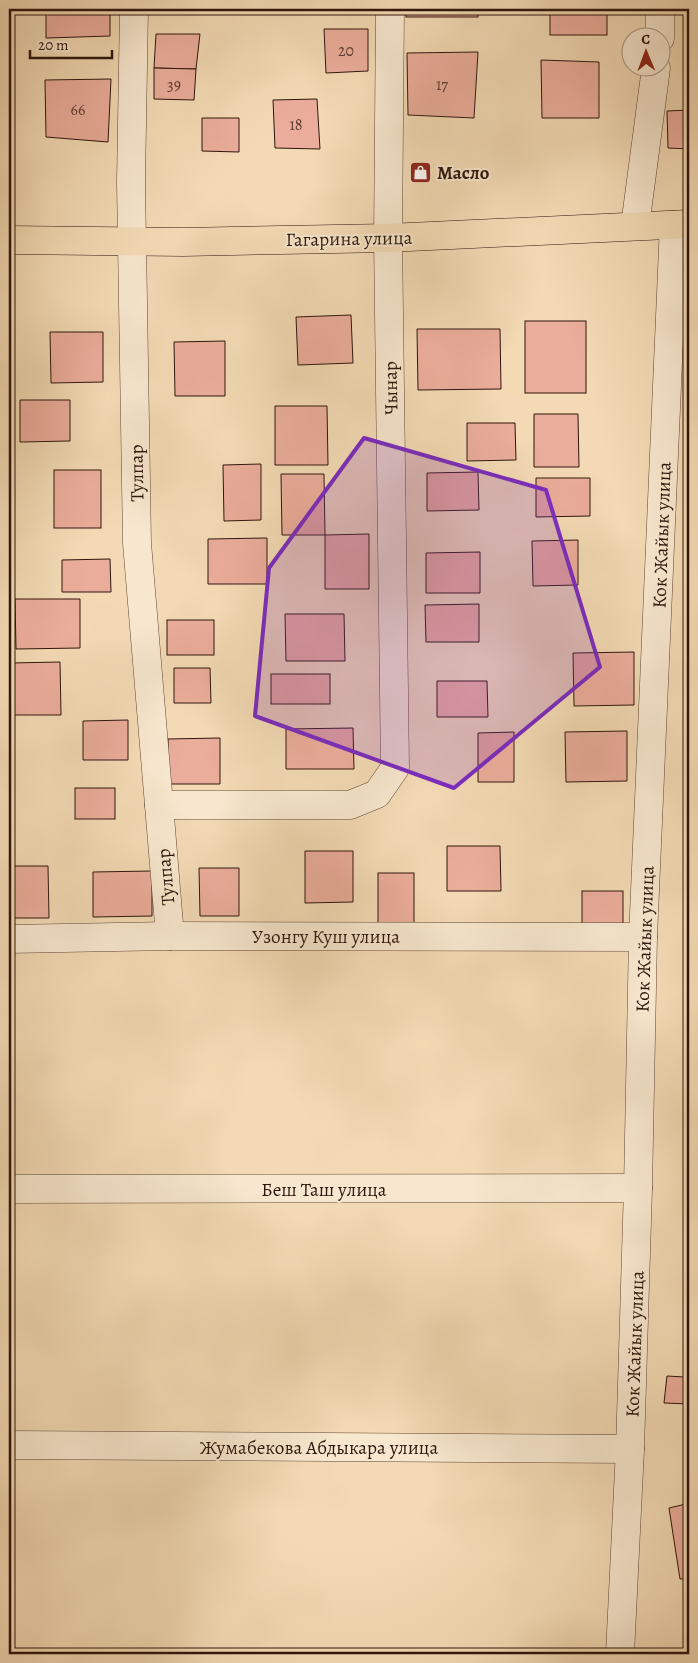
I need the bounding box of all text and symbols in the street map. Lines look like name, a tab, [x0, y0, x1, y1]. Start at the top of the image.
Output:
scale bar	[30, 28, 112, 60]
north arrow	[620, 28, 670, 78]
text: С	[641, 30, 651, 49]
text: 20 m	[38, 35, 69, 55]
house number: 20	[338, 40, 354, 62]
house number: 39	[167, 74, 181, 96]
house number: 17	[436, 74, 448, 96]
house number: 66	[71, 99, 85, 121]
house number: 18	[289, 114, 303, 136]
shop icon: Масло	[409, 160, 433, 184]
place label: Масло	[437, 160, 490, 186]
street label: Гагарина улица	[285, 225, 413, 253]
street label: Чынар	[378, 361, 404, 415]
street label: Тулпар	[124, 444, 150, 502]
street label: Кок Жайык улица	[646, 461, 678, 609]
street label: Тулпар	[151, 847, 181, 906]
street label: Кок Жайык улица	[629, 865, 661, 1013]
street label: Узонгу Куш улица	[252, 924, 400, 950]
street label: Беш Таш улица	[261, 1177, 387, 1203]
street label: Кок Жайык улица	[619, 1270, 651, 1418]
street label: Жумабекова Абдыкара улица	[200, 1435, 438, 1461]

